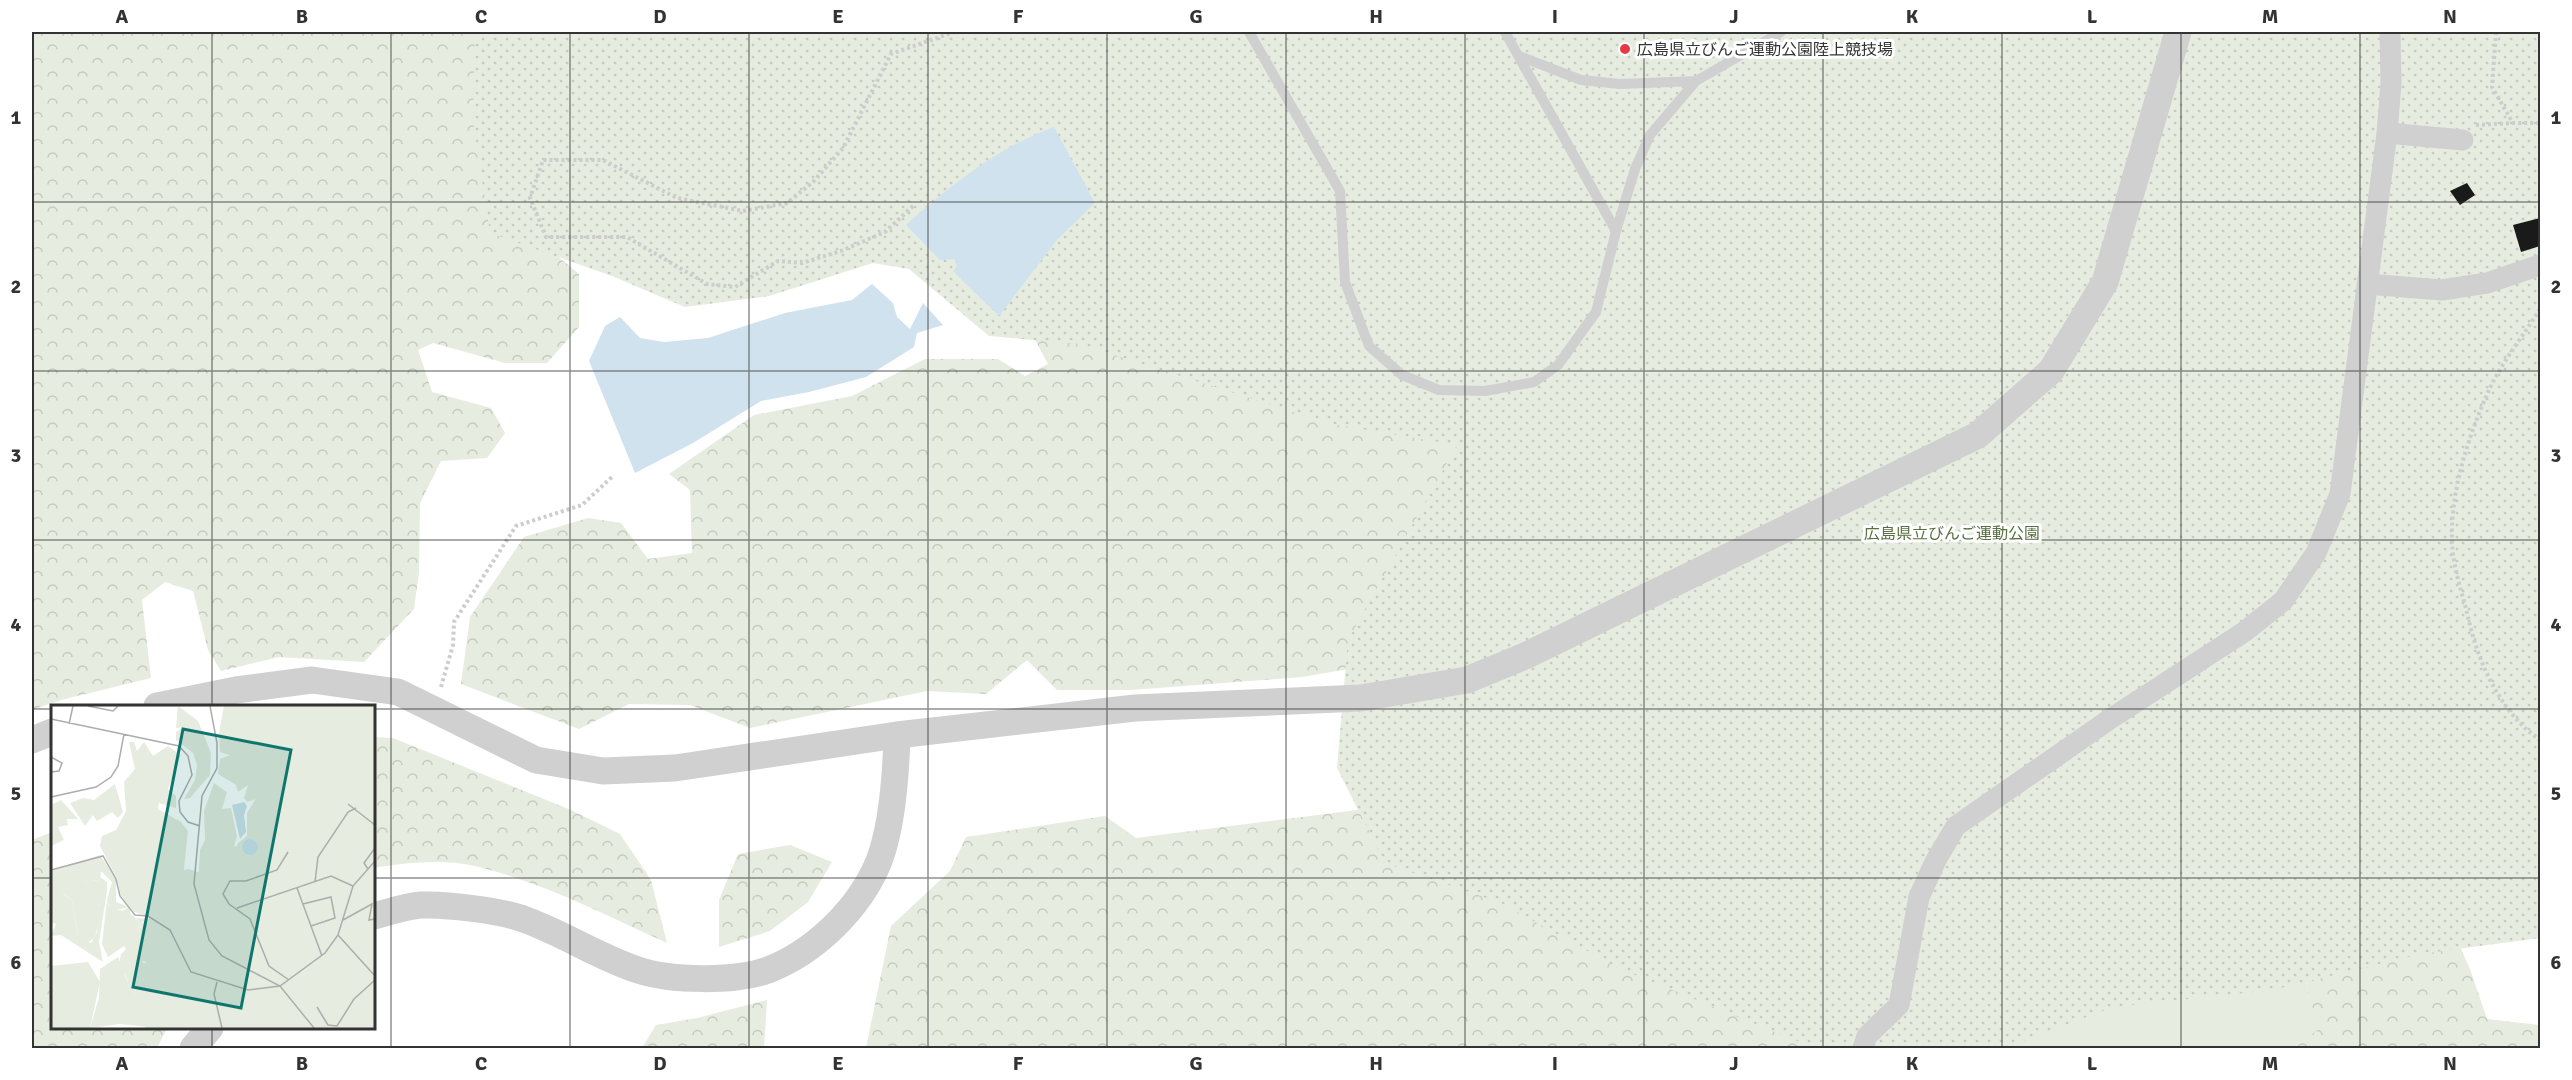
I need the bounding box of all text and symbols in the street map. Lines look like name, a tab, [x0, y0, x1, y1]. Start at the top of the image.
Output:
text: A	[116, 4, 129, 29]
text: B	[296, 4, 308, 29]
text: C	[475, 4, 487, 29]
text: D	[653, 4, 667, 29]
text: E	[832, 4, 844, 29]
text: F	[1013, 4, 1024, 29]
text: G	[1189, 4, 1203, 29]
text: H	[1369, 4, 1383, 29]
text: I	[1552, 4, 1558, 29]
text: J	[1729, 4, 1739, 29]
text: K	[1906, 4, 1919, 29]
text: L	[2087, 4, 2098, 29]
text: M	[2262, 4, 2278, 29]
text: N	[2443, 4, 2457, 29]
place label: 広島県立びんご運動公園陸上競技場	[1637, 40, 1893, 60]
marker: 広島県立びんご運動公園陸上競技場	[1618, 42, 1632, 56]
text: 1	[11, 105, 22, 130]
text: 1	[2551, 105, 2562, 130]
text: 2	[11, 274, 21, 299]
text: 2	[2551, 274, 2561, 299]
text: 3	[11, 443, 21, 468]
text: 3	[2551, 443, 2561, 468]
park label: 広島県立びんご運動公園	[1864, 524, 2040, 544]
text: 4	[11, 612, 22, 637]
text: 4	[2551, 612, 2562, 637]
inset map	[51, 705, 375, 1029]
text: 5	[11, 781, 21, 806]
text: 5	[2551, 781, 2561, 806]
text: 6	[11, 950, 22, 975]
text: 6	[2551, 950, 2562, 975]
text: A	[116, 1051, 129, 1076]
text: B	[296, 1051, 308, 1076]
text: C	[475, 1051, 487, 1076]
text: D	[653, 1051, 667, 1076]
text: E	[832, 1051, 844, 1076]
text: F	[1013, 1051, 1024, 1076]
text: G	[1189, 1051, 1203, 1076]
text: H	[1369, 1051, 1383, 1076]
text: I	[1552, 1051, 1558, 1076]
text: J	[1729, 1051, 1739, 1076]
text: K	[1906, 1051, 1919, 1076]
text: L	[2087, 1051, 2098, 1076]
text: M	[2262, 1051, 2278, 1076]
text: N	[2443, 1051, 2457, 1076]

